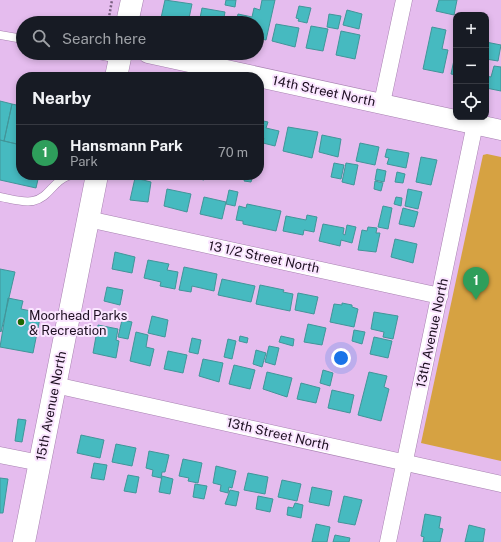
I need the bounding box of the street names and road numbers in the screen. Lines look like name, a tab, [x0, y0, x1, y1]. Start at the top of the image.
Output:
street label: 14th Street North	[271, 73, 377, 109]
street label: 13 1/2 Street North	[207, 238, 321, 276]
street label: 13th Avenue North	[413, 277, 451, 389]
street label: 15th Avenue North	[33, 350, 69, 462]
street label: 13th Street North	[225, 415, 331, 453]

